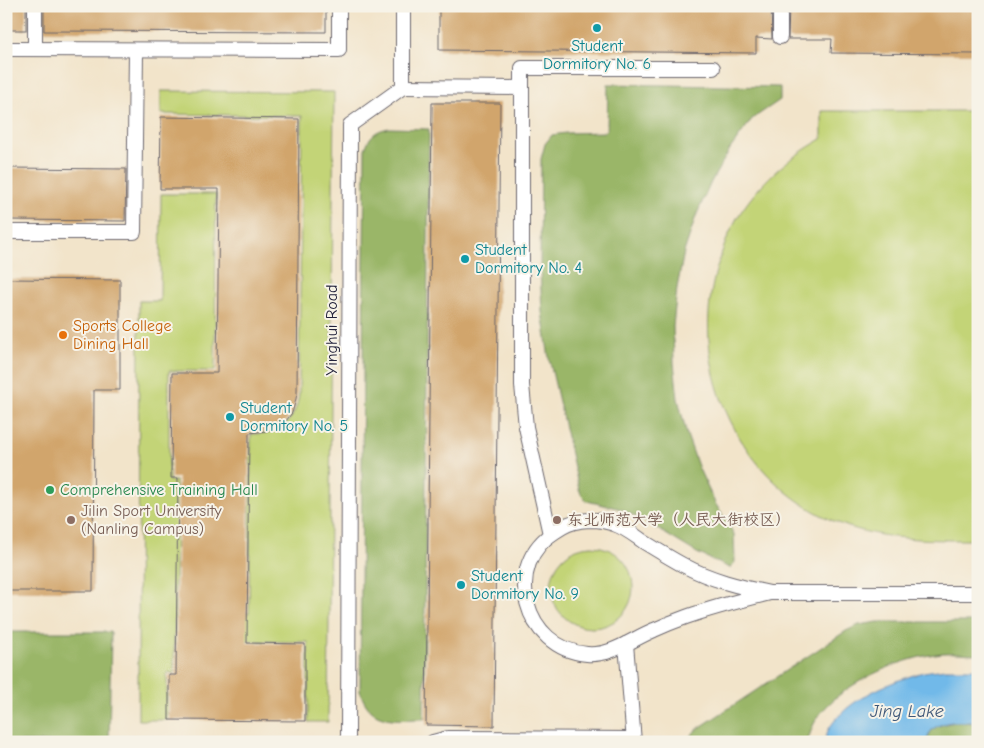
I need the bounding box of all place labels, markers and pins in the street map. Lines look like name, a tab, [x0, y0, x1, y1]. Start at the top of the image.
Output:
marker: Student Dormitory No. 6	[591, 22, 603, 34]
place label: Student Dormitory No. 6	[543, 37, 651, 73]
place label: Student Dormitory No. 4	[475, 241, 582, 277]
marker: Student Dormitory No. 4	[459, 253, 471, 265]
place label: Sports College Dining Hall	[73, 317, 172, 353]
marker: Sports College Dining Hall	[57, 329, 69, 341]
place label: Student Dormitory No. 5	[240, 399, 348, 435]
marker: Student Dormitory No. 5	[224, 411, 236, 423]
place label: Comprehensive Training Hall	[60, 481, 258, 499]
marker: Comprehensive Training Hall	[44, 484, 56, 496]
place label: Jilin Sport University (Nanling Campus)	[81, 502, 222, 538]
place label: 东北师范大学（人民大街校区）	[567, 511, 791, 529]
marker: Jilin Sport University (Nanling Campus)	[65, 514, 77, 526]
marker: 东北师范大学（人民大街校区）	[551, 514, 563, 526]
place label: Student Dormitory No. 9	[471, 567, 579, 603]
marker: Student Dormitory No. 9	[455, 579, 467, 591]

